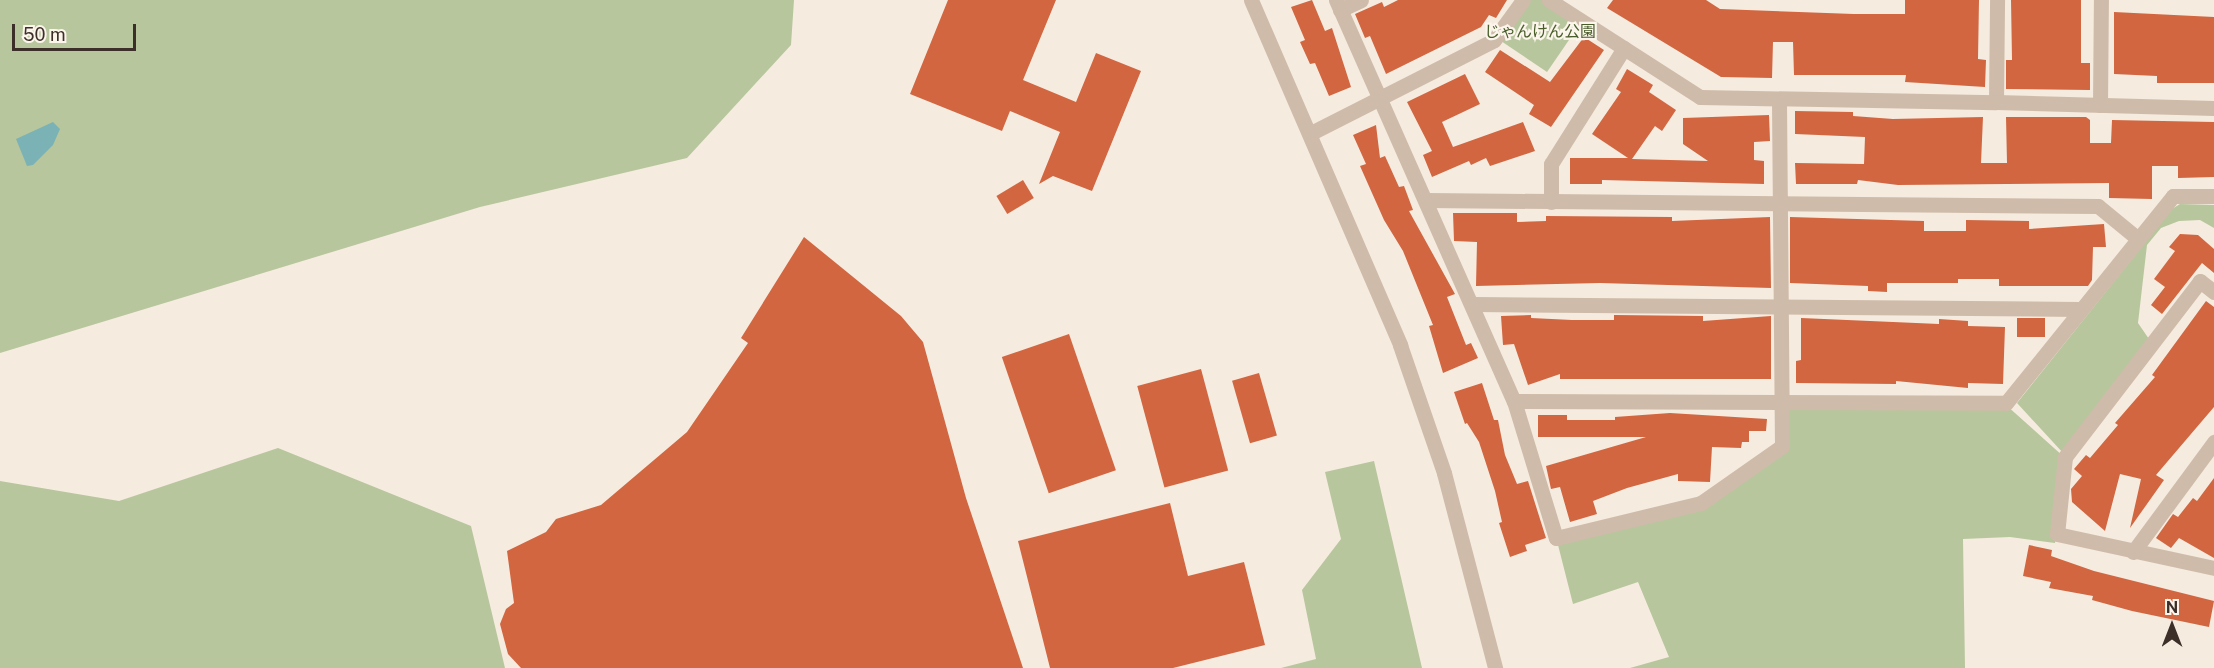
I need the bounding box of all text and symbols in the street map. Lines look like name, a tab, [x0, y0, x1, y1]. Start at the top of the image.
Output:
scale bar	[15, 12, 140, 50]
park label: じゃんけん公園	[1484, 22, 1596, 42]
text: 50 m	[23, 24, 66, 45]
north arrow	[2142, 596, 2202, 656]
text: N	[2166, 598, 2178, 617]

